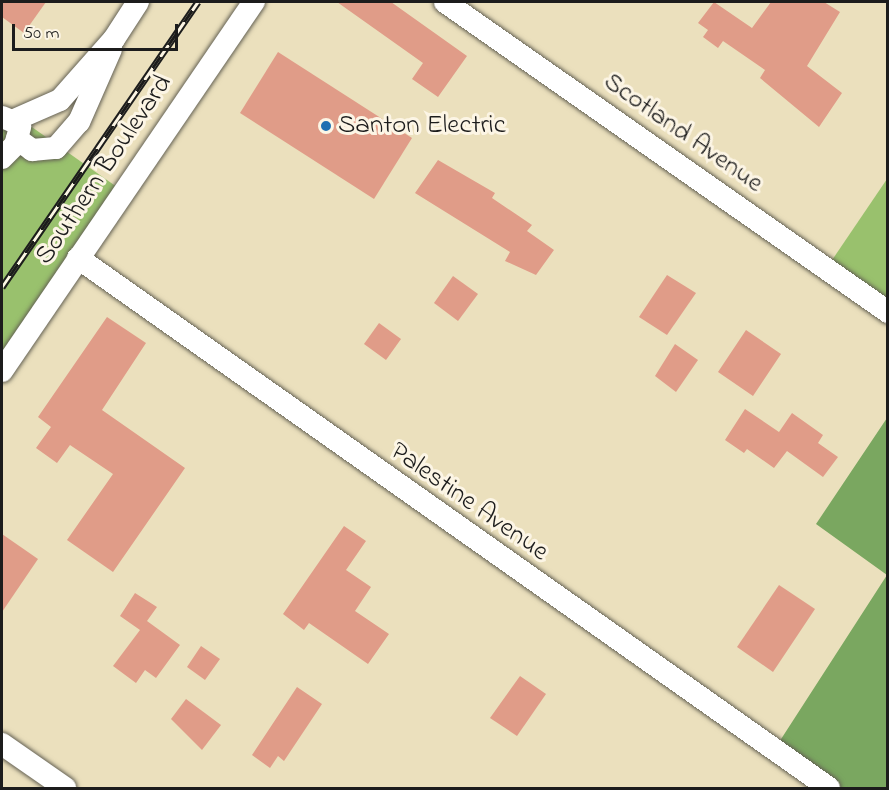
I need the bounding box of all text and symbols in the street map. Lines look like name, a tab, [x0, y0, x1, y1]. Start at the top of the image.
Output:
scale bar	[15, 12, 182, 50]
text: 50 m	[23, 21, 60, 47]
street label: Scotland Avenue	[597, 66, 769, 200]
street label: Southern Boulevard	[29, 69, 179, 271]
place label: Santon Electric	[338, 110, 506, 142]
marker: Santon Electric	[319, 119, 333, 133]
street label: Palestine Avenue	[384, 435, 554, 569]

